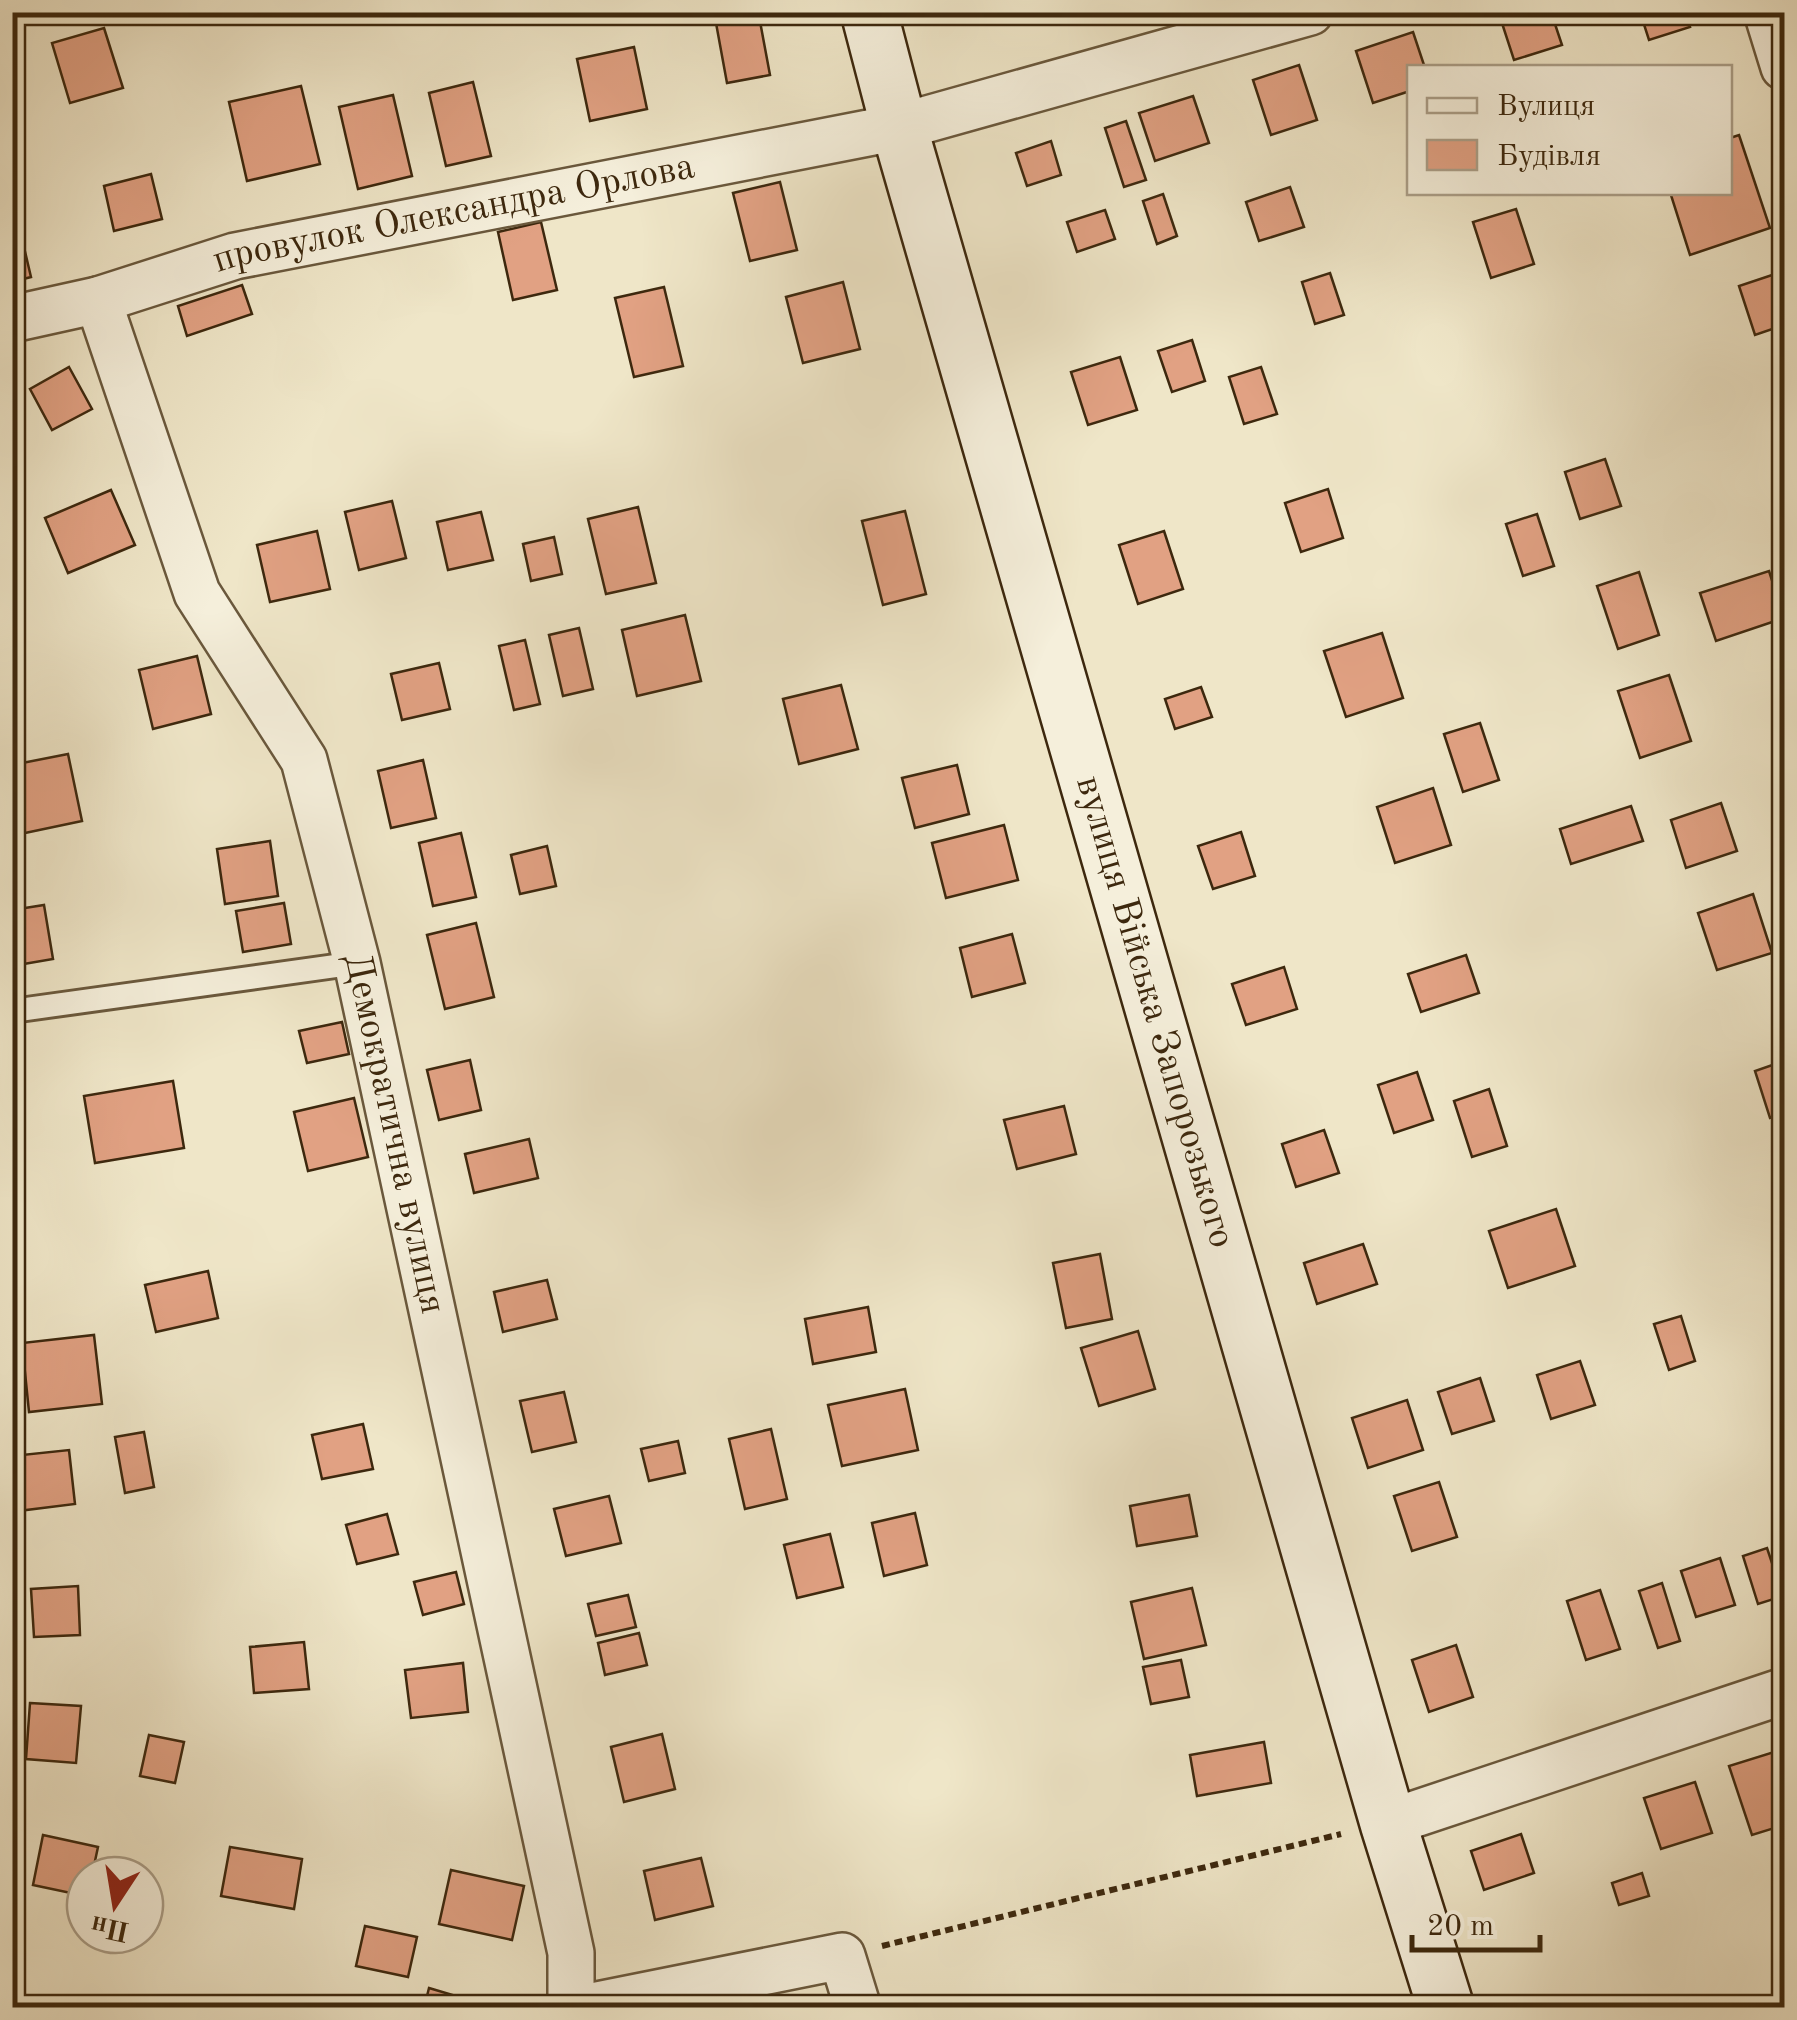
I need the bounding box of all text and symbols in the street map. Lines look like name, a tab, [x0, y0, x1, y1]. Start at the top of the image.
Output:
legend	[1407, 65, 1732, 195]
text: Вулиця	[1497, 92, 1595, 122]
text: Будівля	[1497, 142, 1601, 172]
street label: провулок Олександра Орлова	[208, 148, 698, 281]
street label: вулиця Війська Запорозького	[1068, 772, 1240, 1252]
street label: Демократична вулиця	[336, 950, 451, 1318]
north arrow	[65, 1855, 165, 1955]
scale bar	[1412, 1890, 1540, 1952]
text: Пн	[89, 1909, 132, 1944]
text: 20 m	[1427, 1912, 1494, 1942]

